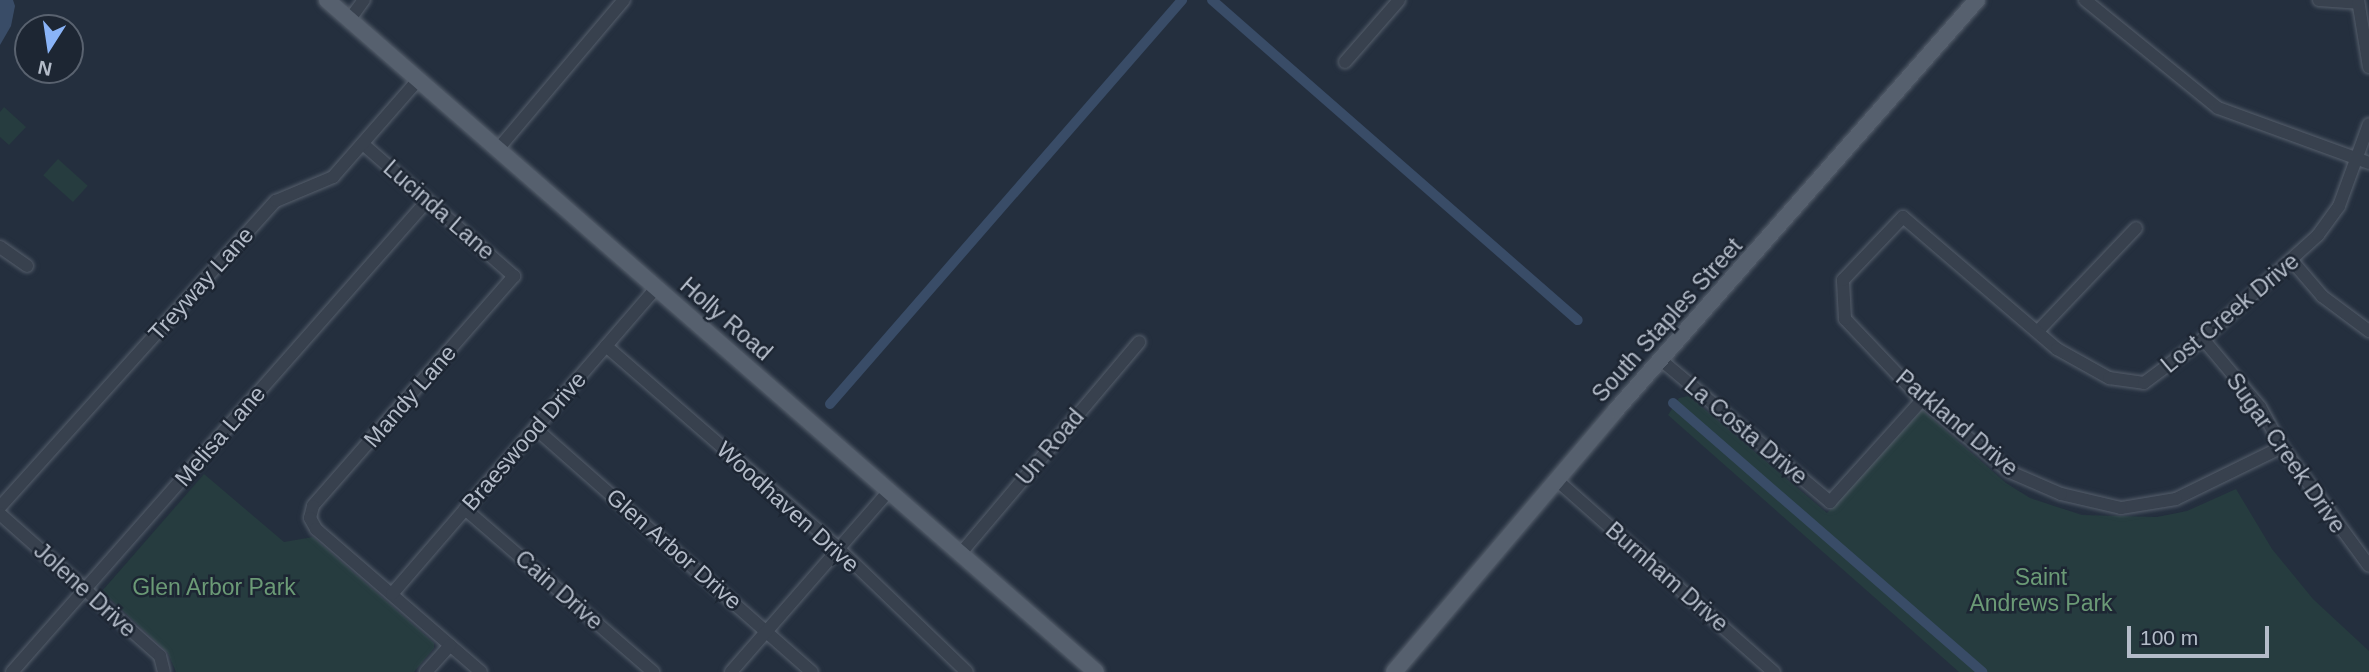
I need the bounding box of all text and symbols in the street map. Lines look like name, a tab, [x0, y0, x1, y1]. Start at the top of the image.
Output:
north arrow	[14, 14, 84, 84]
text: N	[36, 56, 54, 80]
street label: Lucinda Lane	[378, 154, 500, 266]
street label: Treyway Lane	[143, 221, 259, 347]
street label: South Staples Street	[1586, 232, 1748, 408]
street label: Lost Creek Drive	[2156, 247, 2304, 379]
street label: Holly Road	[674, 272, 778, 366]
street label: Mandy Lane	[358, 339, 462, 453]
street label: Parkland Drive	[1890, 364, 2024, 482]
street label: Braeswood Drive	[456, 366, 592, 516]
street label: Sugar Creek Drive	[2220, 368, 2352, 538]
street label: La Costa Drive	[1679, 372, 1813, 490]
street label: Melisa Lane	[169, 380, 271, 492]
street label: Un Road	[1010, 403, 1090, 491]
street label: Woodhaven Drive	[711, 436, 865, 578]
street label: Glen Arbor Drive	[600, 482, 748, 616]
street label: Burnham Drive	[1600, 516, 1734, 638]
street label: Jolene Drive	[28, 537, 142, 643]
street label: Cain Drive	[509, 544, 609, 636]
park label: Saint Andrews Park	[1969, 563, 2113, 617]
park label: Glen Arbor Park	[132, 573, 296, 601]
scale bar	[2131, 612, 2273, 656]
text: 100 m	[2140, 626, 2198, 649]

